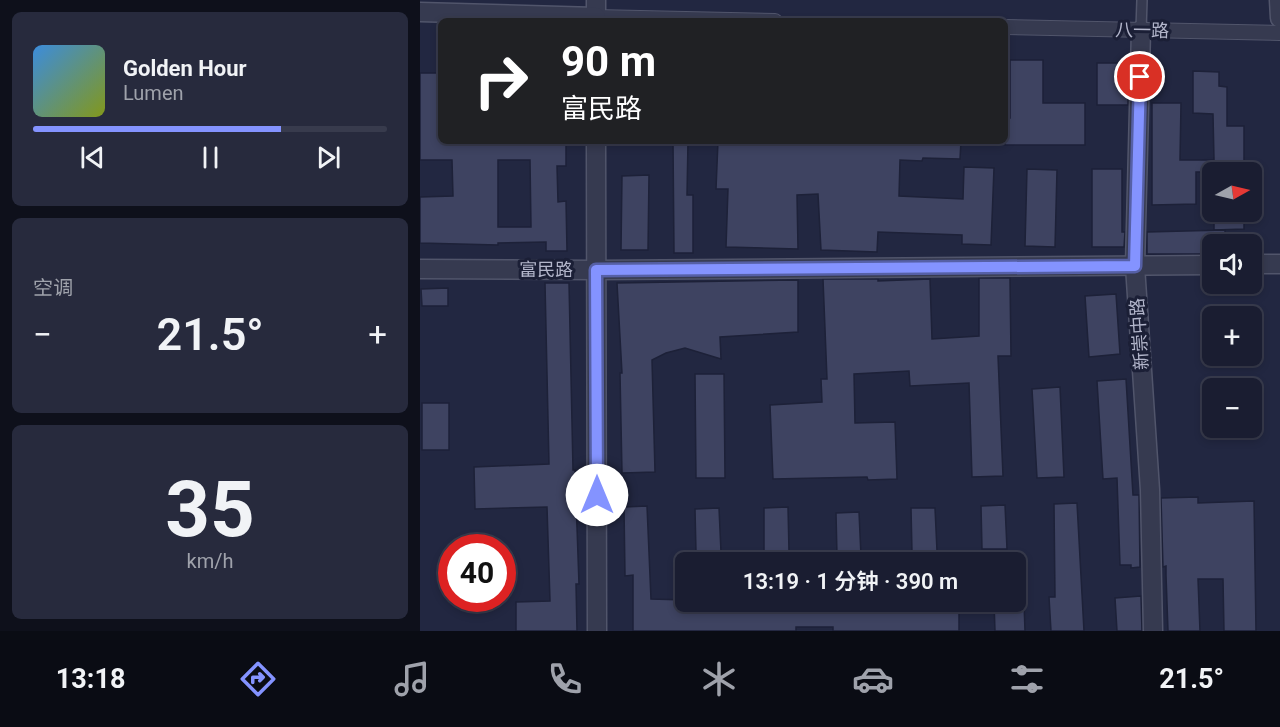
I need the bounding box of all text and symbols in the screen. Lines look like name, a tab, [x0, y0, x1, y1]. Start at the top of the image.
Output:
street label: 八一路	[1115, 19, 1169, 41]
text: 90 m	[561, 37, 656, 86]
icon: right	[462, 42, 540, 120]
pin	[1114, 51, 1165, 102]
text: Golden Hour	[123, 56, 247, 81]
icon: arrive	[1123, 60, 1156, 93]
text: Lumen	[123, 81, 184, 105]
text: 富民路	[561, 93, 642, 125]
icon: previous	[76, 141, 109, 174]
icon: pause	[194, 141, 227, 174]
icon: next	[312, 141, 345, 174]
north arrow	[1202, 162, 1262, 222]
map controls	[1202, 162, 1262, 438]
button: sound	[1202, 234, 1262, 294]
street label: 富民路	[519, 259, 573, 280]
text: 空调	[33, 276, 73, 300]
street label: 新崇中路	[1126, 297, 1152, 371]
button: +	[1202, 306, 1262, 366]
text: 21.5°	[156, 308, 264, 361]
text: −	[33, 315, 52, 354]
text: +	[368, 315, 387, 354]
button: −	[1202, 378, 1262, 438]
position arrow	[565, 463, 629, 527]
text: 35	[165, 464, 255, 555]
speed limit sign: 40	[438, 534, 516, 612]
text: km/h	[187, 549, 233, 573]
text: 13:19 · 1 分钟 · 390 m	[743, 569, 958, 594]
icon: directions	[237, 658, 279, 700]
icon: music	[391, 658, 433, 700]
icon: phone	[544, 658, 586, 700]
icon: climate	[698, 658, 740, 700]
icon: car	[852, 658, 894, 700]
icon: filters	[1006, 658, 1048, 700]
text: 13:18	[56, 663, 125, 695]
text: 21.5°	[1159, 663, 1224, 695]

